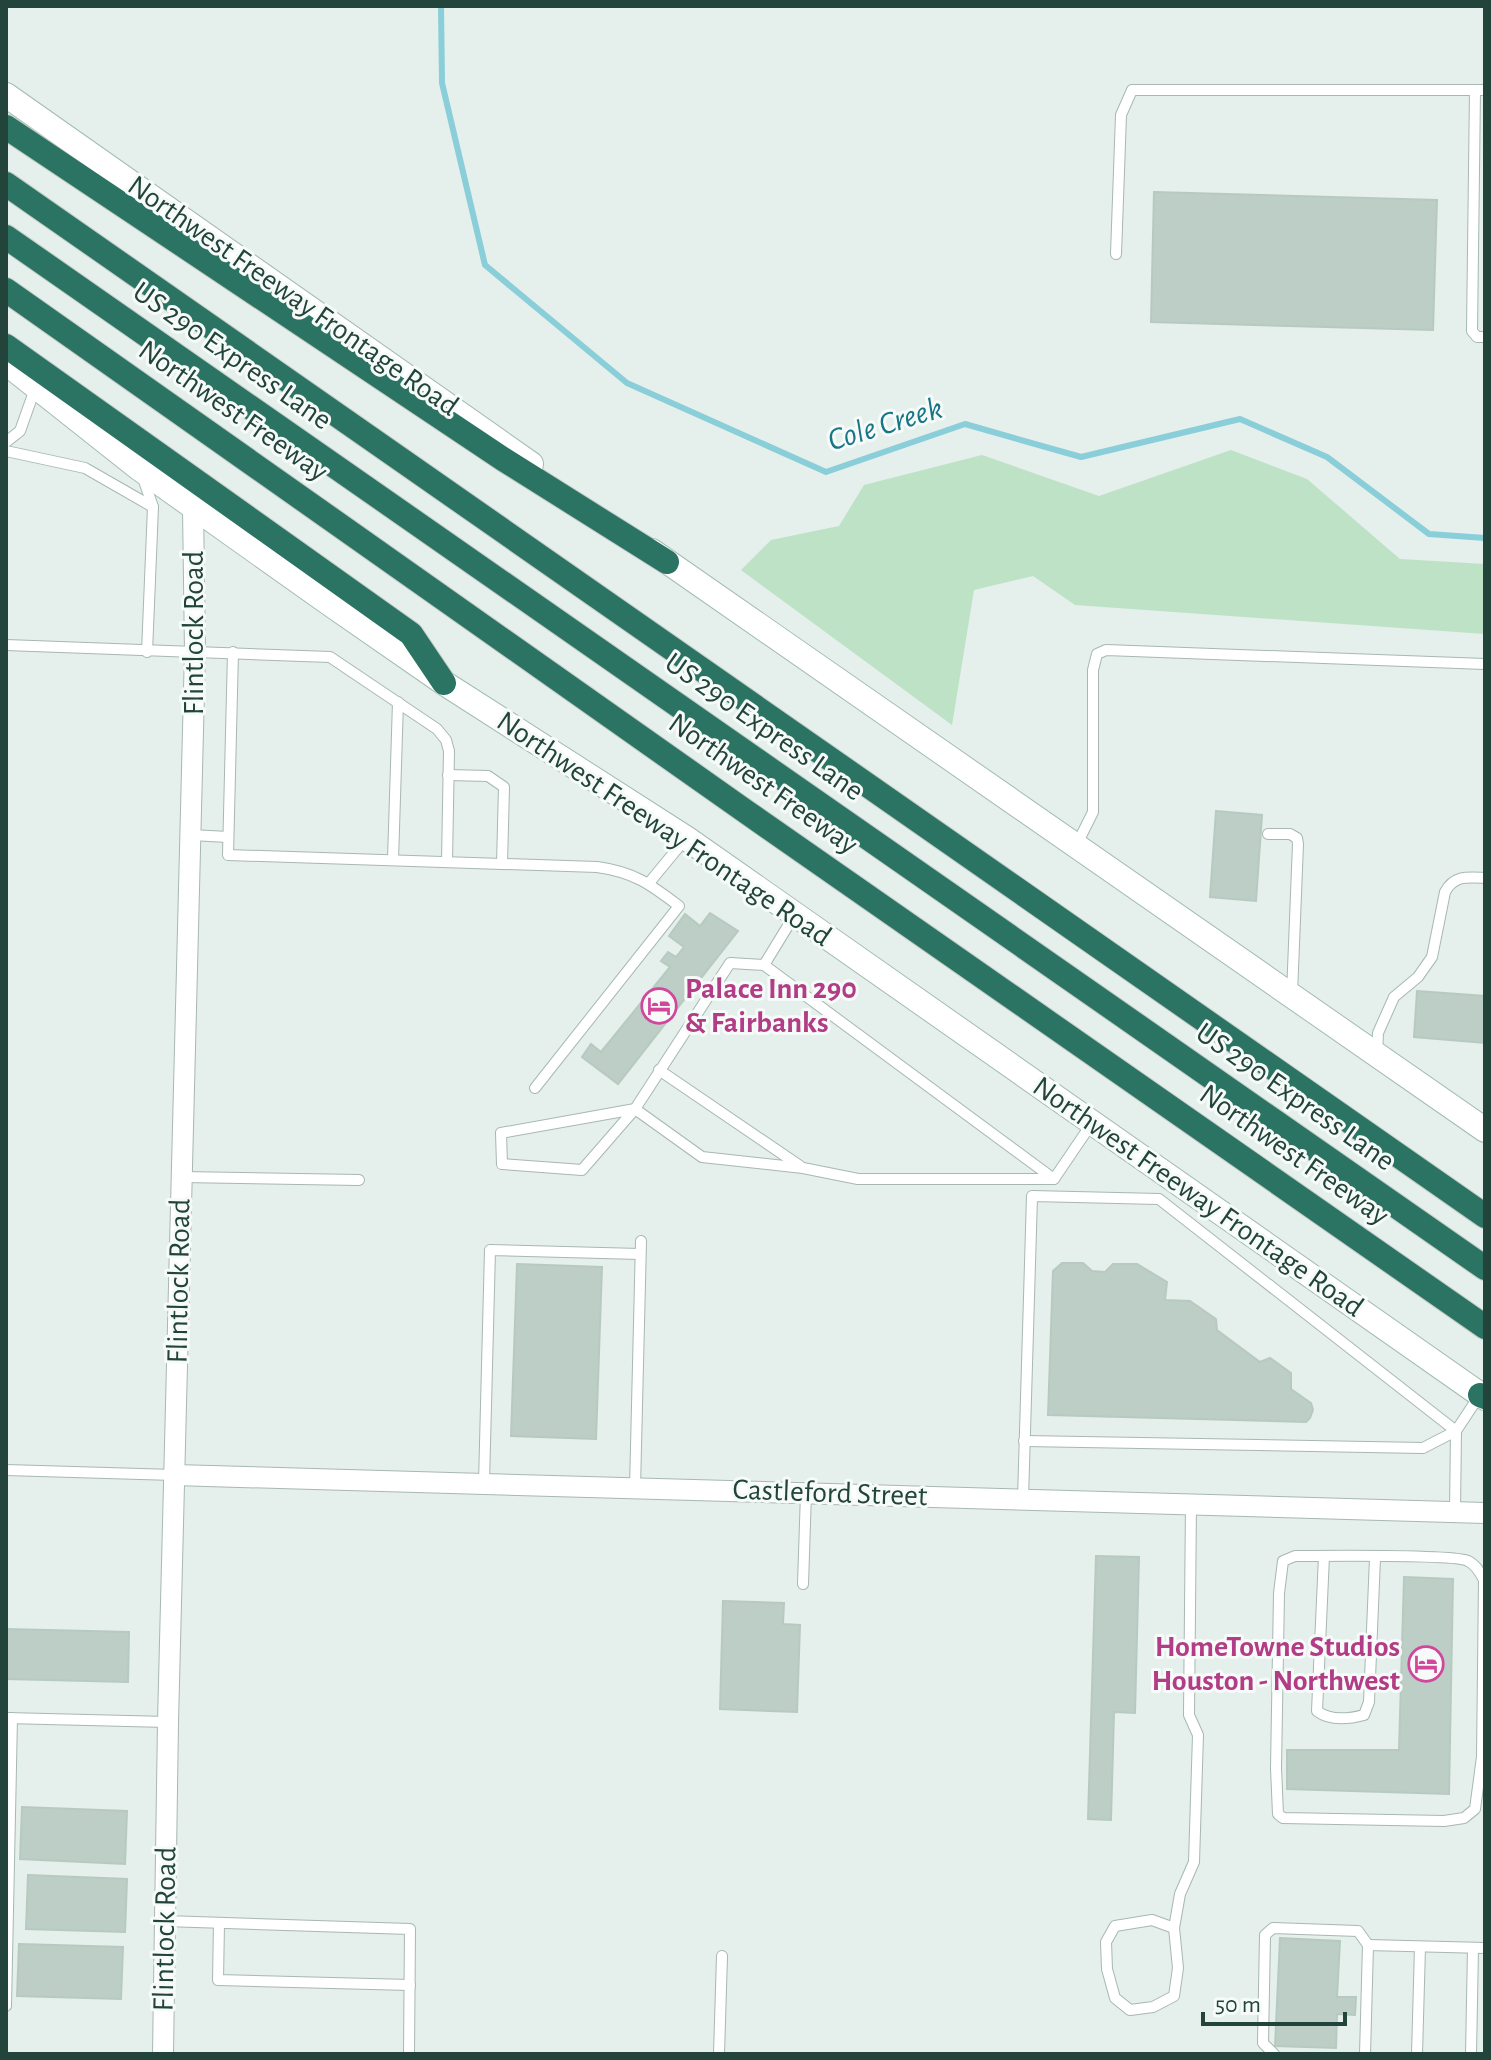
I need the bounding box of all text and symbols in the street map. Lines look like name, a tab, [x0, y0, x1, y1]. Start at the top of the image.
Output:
street label: Northwest Freeway Frontage Road	[120, 168, 466, 424]
street label: US 290 Express Lane	[127, 276, 337, 436]
street label: Northwest Freeway	[131, 332, 335, 490]
water label: Cole Creek	[824, 391, 946, 457]
street label: Flintlock Road	[179, 551, 209, 715]
street label: US 290 Express Lane	[659, 647, 869, 807]
street label: Northwest Freeway Frontage Road	[491, 706, 837, 952]
street label: Northwest Freeway	[663, 708, 863, 860]
place label: Palace Inn 290 & Fairbanks	[685, 974, 857, 1038]
hotel icon: Palace Inn 290 & Fairbanks	[640, 987, 678, 1025]
street label: US 290 Express Lane	[1190, 1017, 1400, 1177]
street label: Northwest Freeway Frontage Road	[1027, 1071, 1369, 1323]
street label: Northwest Freeway	[1194, 1079, 1394, 1231]
street label: Flintlock Road	[163, 1198, 195, 1364]
street label: Castleford Street	[732, 1475, 928, 1511]
place label: HomeTowne Studios Houston - Northwest	[1152, 1632, 1400, 1696]
hotel icon: HomeTowne Studios Houston - Northwest	[1407, 1645, 1445, 1683]
street label: Flintlock Road	[149, 1846, 181, 2012]
scale bar	[1203, 1976, 1345, 2026]
text: 50 m	[1215, 1993, 1261, 2017]

